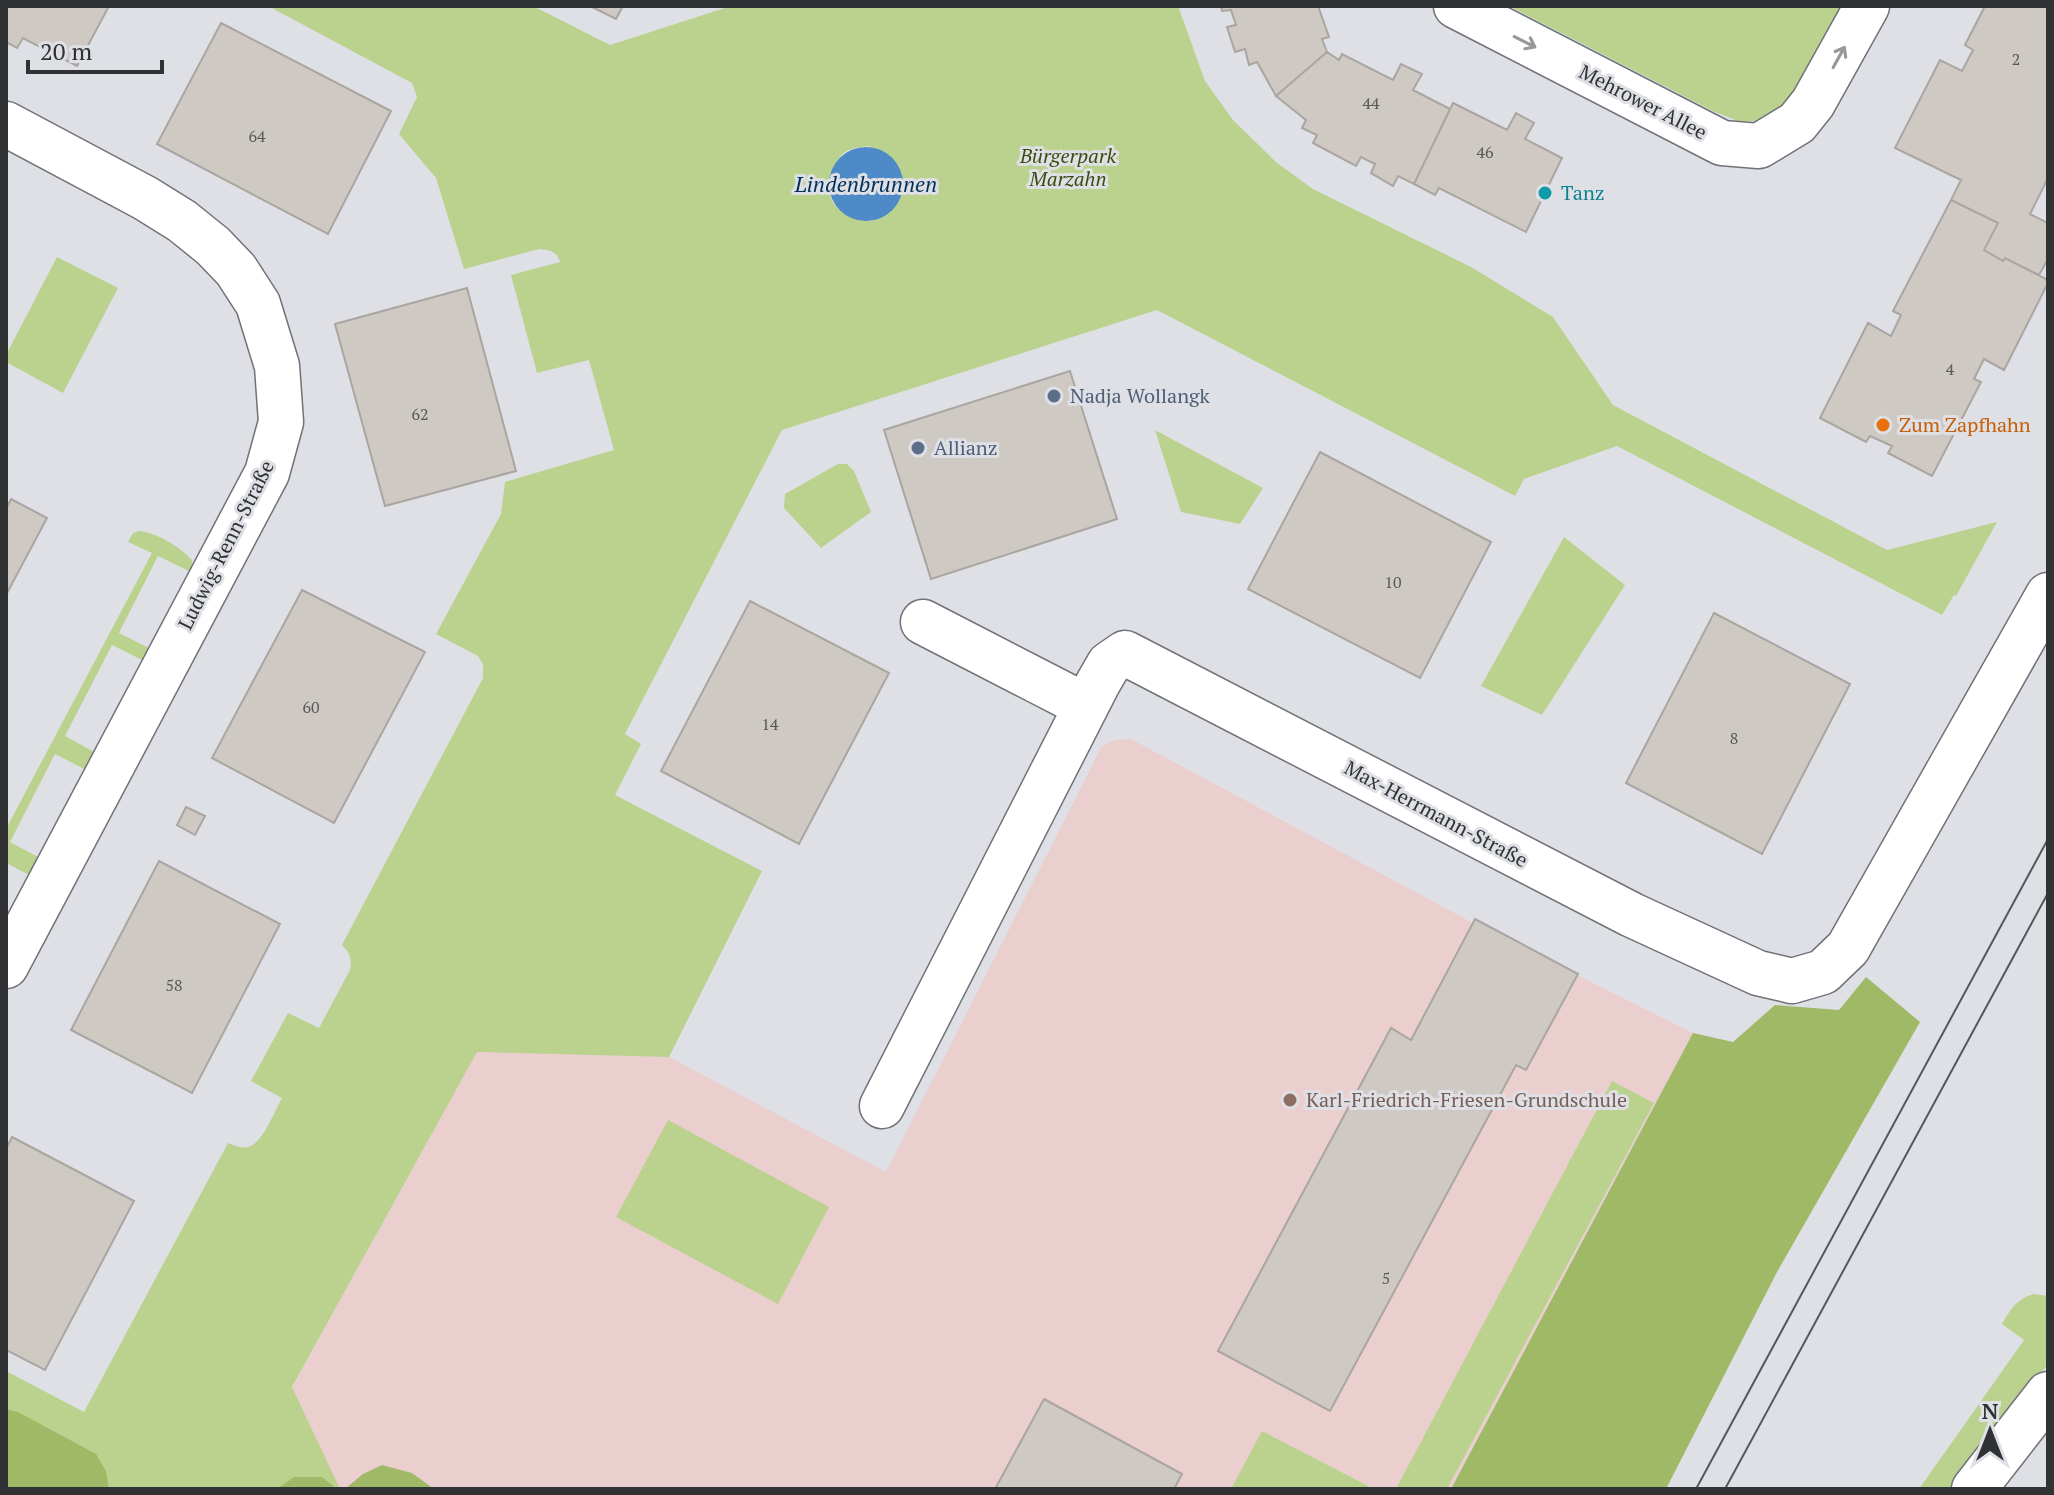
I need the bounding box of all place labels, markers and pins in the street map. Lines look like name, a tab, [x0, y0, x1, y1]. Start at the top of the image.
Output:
place label: Tanz	[1561, 179, 1605, 206]
marker: Tanz	[1536, 184, 1554, 202]
place label: Nadja Wollangk	[1070, 382, 1211, 409]
marker: Nadja Wollangk	[1045, 387, 1063, 405]
place label: Zum Zapfhahn	[1899, 411, 2031, 438]
marker: Zum Zapfhahn	[1874, 416, 1892, 434]
place label: Allianz	[934, 434, 997, 461]
marker: Allianz	[909, 439, 927, 457]
place label: Karl-Friedrich-Friesen-Grundschule	[1306, 1086, 1627, 1113]
marker: Karl-Friedrich-Friesen-Grundschule	[1281, 1091, 1299, 1109]

